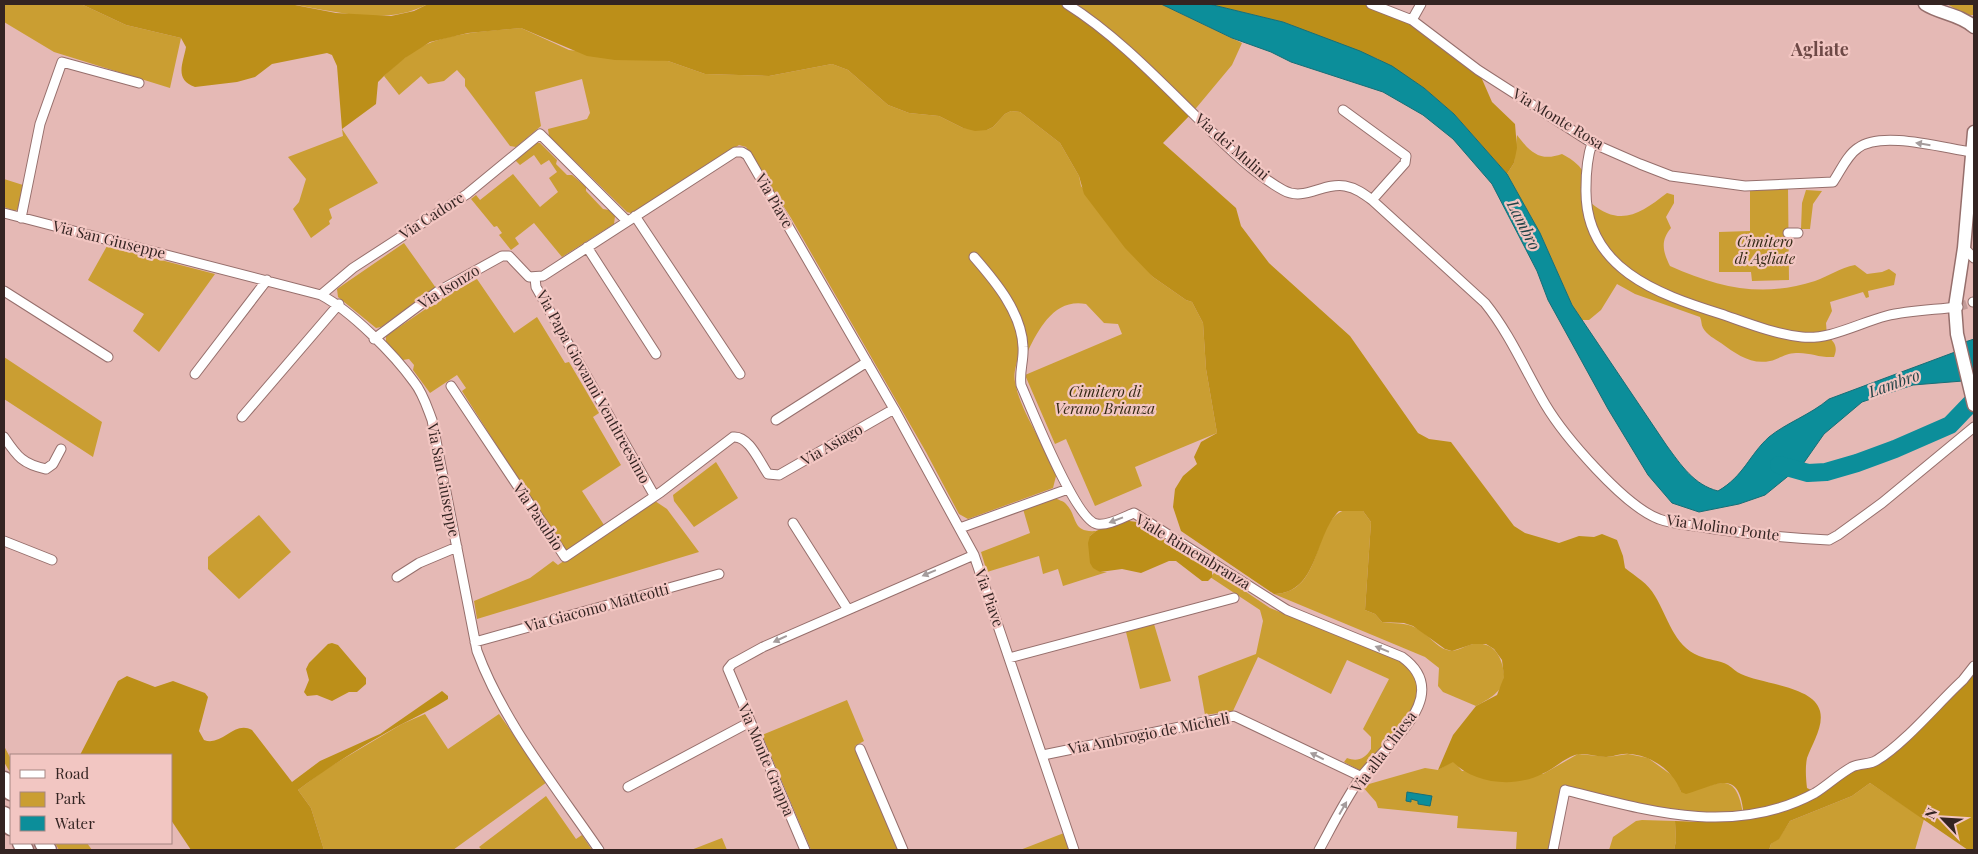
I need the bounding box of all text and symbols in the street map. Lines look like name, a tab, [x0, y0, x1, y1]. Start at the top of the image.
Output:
district label: Agliate	[1790, 37, 1849, 61]
street label: Via Monte Rosa	[1508, 82, 1608, 154]
street label: Via dei Mulini	[1190, 108, 1275, 185]
one-way arrow	[1915, 140, 1931, 148]
street label: Via Piave	[751, 169, 798, 231]
street label: Via Cadore	[394, 187, 468, 244]
water label: Lambro	[1503, 195, 1546, 253]
street label: Via San Giuseppe	[50, 215, 168, 263]
park label: Cimitero di Agliate	[1735, 231, 1796, 268]
street label: Via Isonzo	[413, 259, 483, 313]
street label: Via Papa Giovanni Ventitreesimo	[532, 285, 655, 487]
water label: Lambro	[1864, 364, 1923, 402]
park label: Cimitero di Verano Brianza	[1055, 381, 1155, 418]
street label: Via Asiago	[796, 418, 866, 470]
street label: Via San Giuseppe	[423, 420, 465, 538]
street label: Via Pasubio	[508, 478, 569, 554]
street label: Viale Rimembranza	[1131, 508, 1255, 594]
street label: Via Molino Ponte	[1665, 509, 1781, 545]
one-way arrow	[1108, 516, 1123, 524]
street label: Via Piave	[970, 565, 1009, 629]
one-way arrow	[922, 570, 936, 578]
street label: Via Giacomo Matteotti	[522, 578, 672, 636]
one-way arrow	[773, 635, 787, 643]
one-way arrow	[1374, 645, 1389, 653]
street label: Via Monte Grappa	[734, 699, 800, 820]
street label: Via alla Chiesa	[1345, 706, 1421, 797]
street label: Via Ambrogio de Micheli	[1065, 707, 1232, 759]
one-way arrow	[1310, 752, 1325, 760]
legend	[10, 754, 172, 844]
text: Road	[55, 763, 89, 783]
text: Park	[55, 788, 87, 808]
north arrow	[1918, 794, 1968, 844]
one-way arrow	[1339, 801, 1348, 814]
text: N	[1920, 805, 1942, 822]
text: Water	[54, 813, 95, 833]

